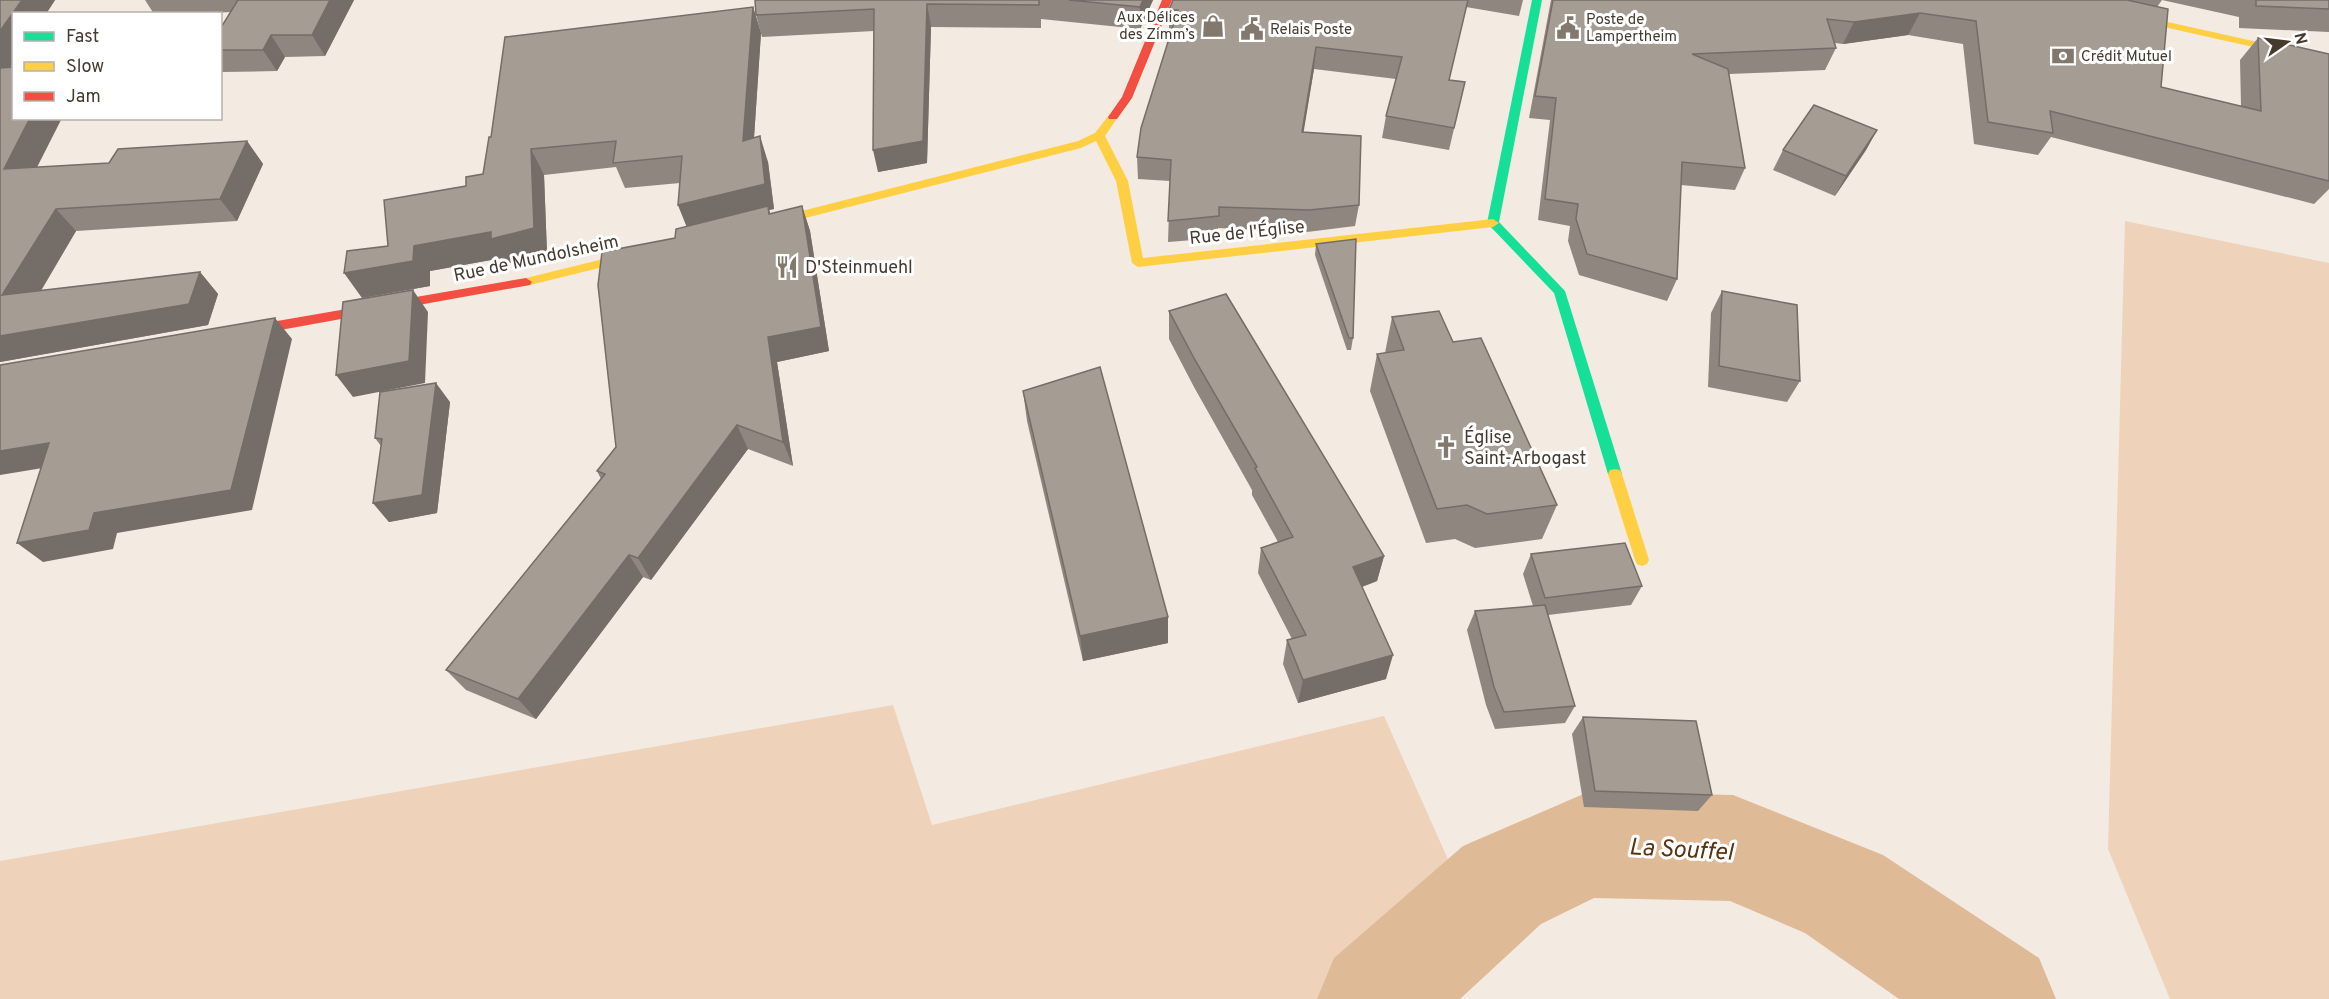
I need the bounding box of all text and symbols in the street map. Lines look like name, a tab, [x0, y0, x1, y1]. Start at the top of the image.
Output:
place label: Aux Délices des Zimm’s	[1117, 9, 1195, 45]
place label: Poste de Lampertheim	[1586, 11, 1677, 47]
legend	[12, 12, 222, 120]
north arrow	[2257, 12, 2317, 72]
shop icon: Aux Délices des Zimm’s	[1200, 13, 1226, 39]
public building icon: Poste de Lampertheim	[1555, 15, 1581, 41]
public building icon: Relais Poste	[1239, 16, 1265, 42]
place label: Relais Poste	[1270, 21, 1352, 40]
text: Fast	[66, 26, 99, 49]
text: N	[2289, 31, 2311, 47]
bank icon: Crédit Mutuel	[2050, 43, 2076, 69]
place label: Crédit Mutuel	[2081, 48, 2172, 67]
text: Slow	[66, 56, 104, 79]
text: Jam	[66, 86, 101, 109]
street label: Rue de l'Église	[1188, 214, 1306, 251]
street label: Rue de Mundolsheim	[452, 231, 621, 288]
restaurant icon: D'Steinmuehl	[774, 254, 800, 280]
place label: D'Steinmuehl	[805, 257, 913, 280]
place label: Église Saint-Arbogast	[1464, 425, 1586, 471]
church icon: Église Saint-Arbogast	[1433, 434, 1459, 460]
water label: La Souffel	[1628, 833, 1736, 869]

